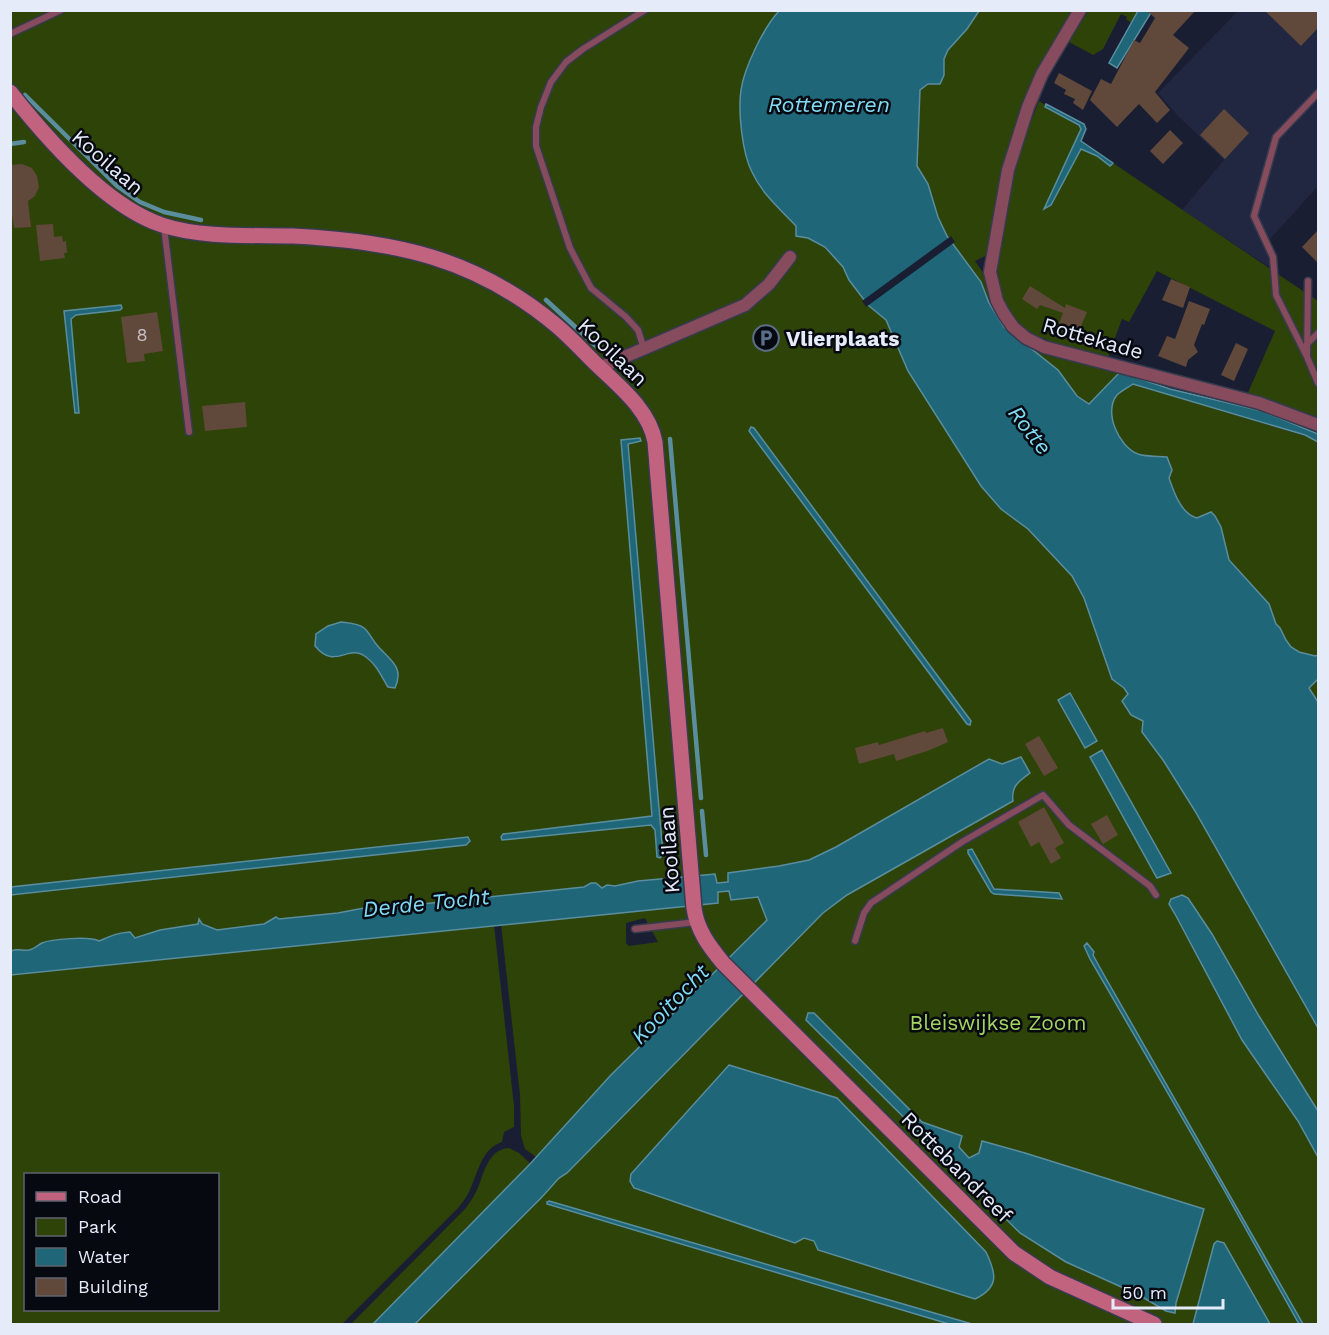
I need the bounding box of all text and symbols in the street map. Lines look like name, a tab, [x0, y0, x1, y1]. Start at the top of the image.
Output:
water label: Rottemeren	[768, 92, 890, 117]
street label: Kooilaan	[67, 124, 149, 200]
street label: Rottekade	[1040, 312, 1146, 364]
street label: Kooilaan	[573, 313, 653, 391]
parking icon: Vlierplaats	[751, 323, 781, 353]
house number: 8	[136, 324, 148, 345]
place label: Vlierplaats	[786, 326, 899, 351]
water label: Rotte	[1003, 401, 1057, 459]
street label: Kooilaan	[653, 806, 685, 894]
water label: Derde Tocht	[361, 884, 492, 922]
water label: Kooitocht	[626, 958, 715, 1049]
park label: Bleiswijkse Zoom	[910, 1010, 1086, 1035]
street label: Rottebandreef	[896, 1106, 1018, 1228]
legend	[24, 1173, 219, 1311]
text: Road	[78, 1186, 122, 1207]
text: Park	[78, 1216, 117, 1237]
text: Water	[78, 1246, 130, 1267]
scale bar	[1113, 1272, 1222, 1310]
text: Building	[78, 1276, 148, 1297]
text: 50 m	[1122, 1282, 1167, 1303]

